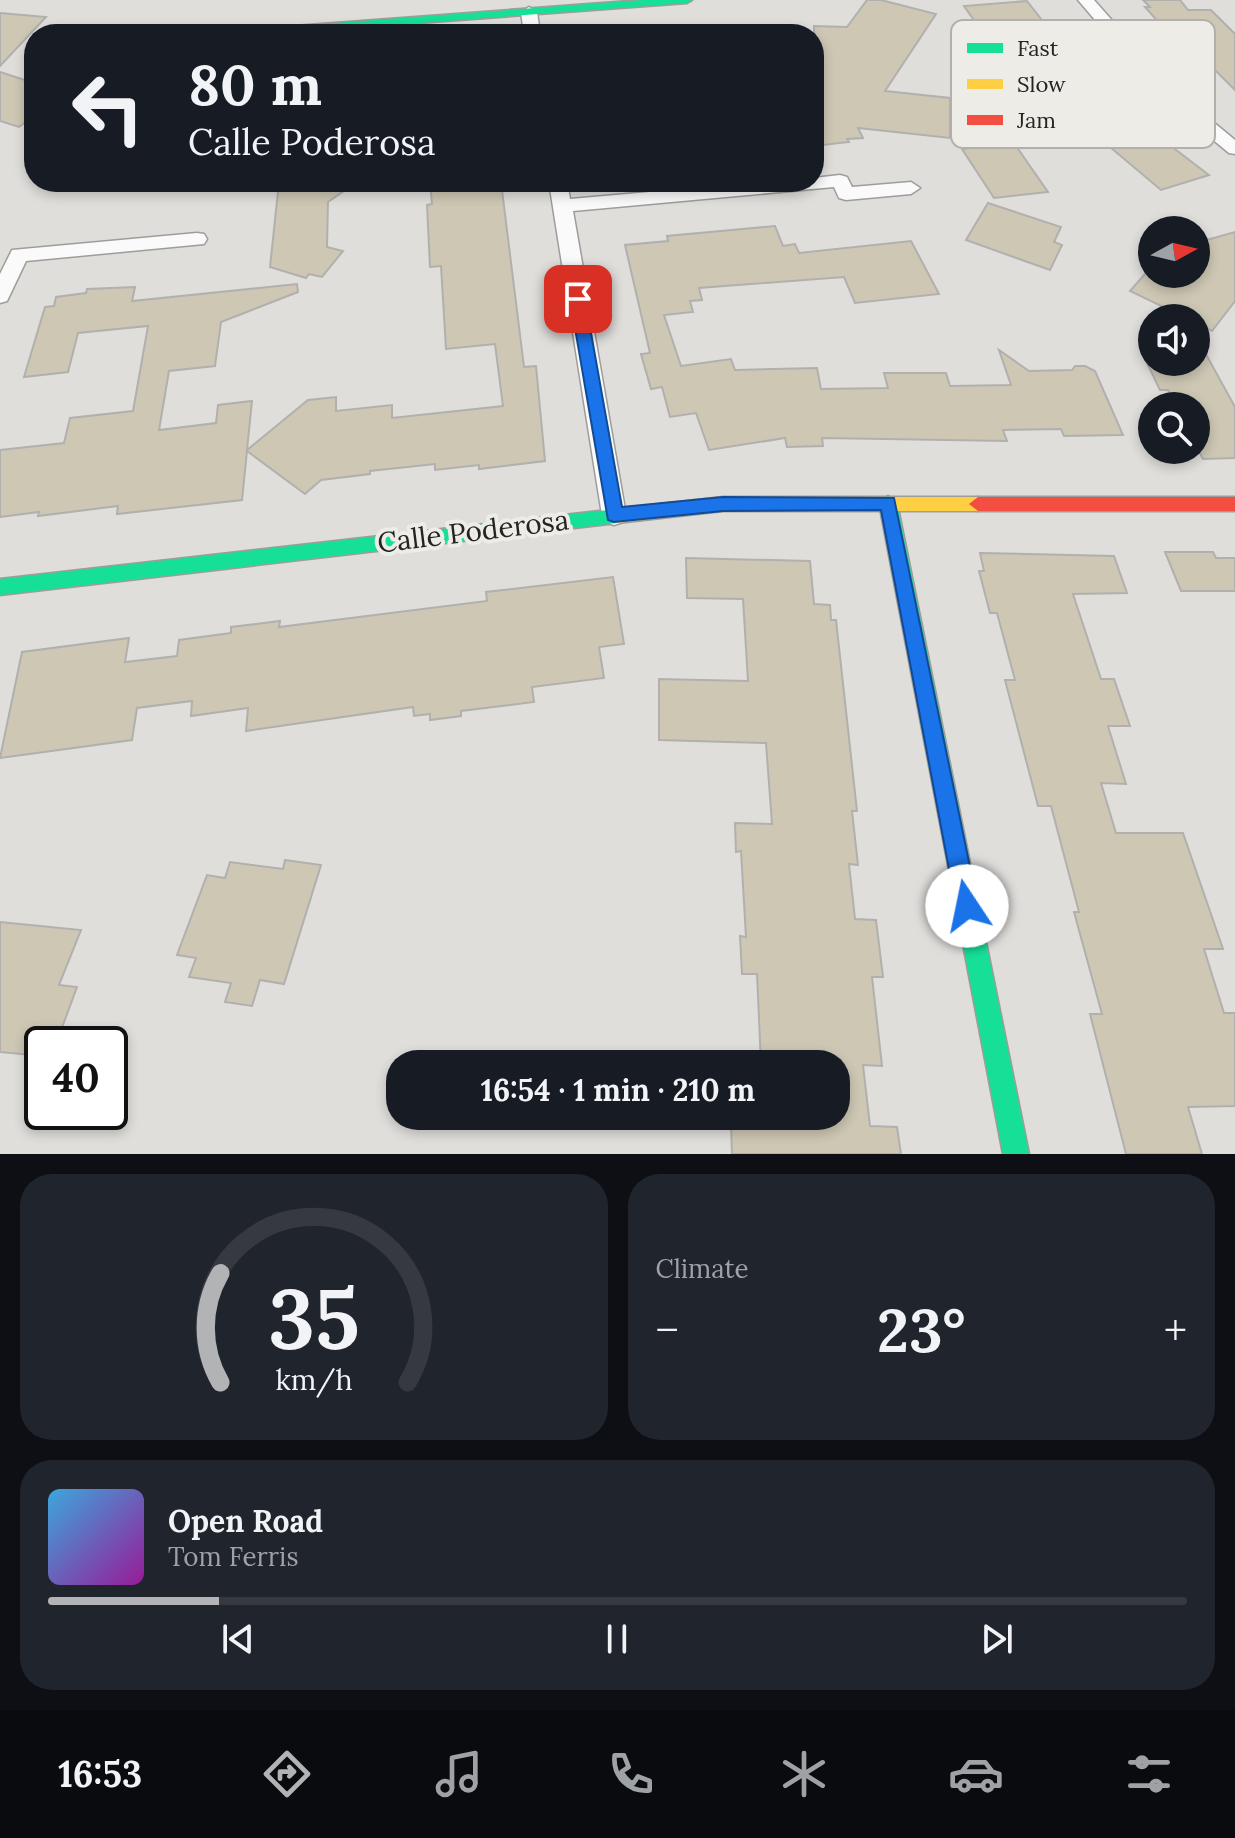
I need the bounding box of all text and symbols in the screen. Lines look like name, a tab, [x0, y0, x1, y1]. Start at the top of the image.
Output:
legend	[951, 20, 1215, 148]
text: Fast	[1017, 34, 1059, 62]
text: 80 m	[188, 49, 322, 120]
icon: left	[56, 56, 160, 160]
text: Slow	[1017, 70, 1066, 98]
text: Jam	[1016, 106, 1056, 134]
text: Calle Poderosa	[188, 119, 436, 165]
north arrow	[1138, 216, 1210, 288]
map controls	[1138, 216, 1210, 464]
pin	[544, 265, 612, 333]
icon: arrive	[556, 277, 600, 321]
button: sound	[1138, 304, 1210, 376]
button: search	[1138, 392, 1210, 464]
street label: Calle Poderosa	[375, 501, 571, 561]
position arrow	[925, 864, 1009, 948]
speed limit sign: 40	[24, 1026, 128, 1130]
text: 16:54 · 1 min · 210 m	[481, 1071, 755, 1109]
text: Climate	[656, 1252, 749, 1285]
text: 35	[268, 1265, 360, 1372]
text: 23°	[877, 1292, 966, 1368]
text: −	[656, 1302, 679, 1358]
text: +	[1164, 1302, 1187, 1358]
text: km/h	[275, 1361, 352, 1398]
text: Open Road	[168, 1502, 323, 1540]
text: Tom Ferris	[168, 1540, 298, 1573]
icon: previous	[216, 1617, 260, 1661]
icon: pause	[595, 1617, 639, 1661]
icon: next	[975, 1617, 1019, 1661]
icon: directions	[259, 1746, 315, 1802]
icon: music	[431, 1746, 487, 1802]
icon: phone	[603, 1746, 659, 1802]
icon: climate	[776, 1746, 832, 1802]
icon: car	[948, 1746, 1004, 1802]
icon: filters	[1121, 1746, 1177, 1802]
text: 16:53	[58, 1751, 142, 1797]

